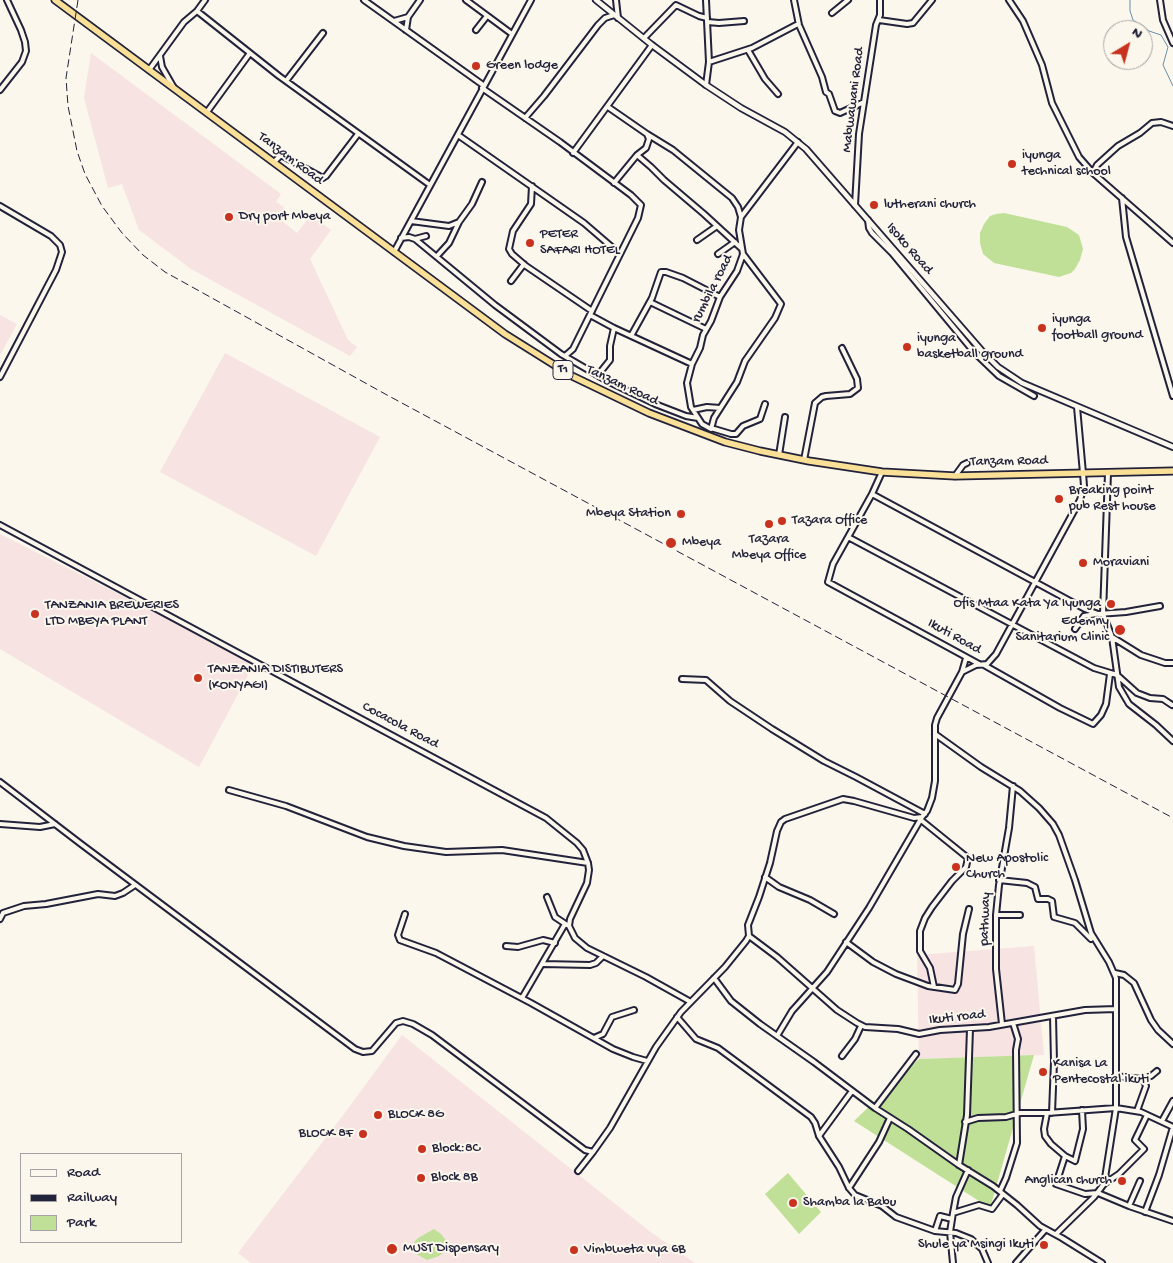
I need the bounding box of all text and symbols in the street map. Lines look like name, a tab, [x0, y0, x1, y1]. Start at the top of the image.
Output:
north arrow	[1103, 20, 1153, 70]
text: N	[1128, 24, 1145, 43]
street label: Mabwawani Road	[839, 47, 869, 153]
place label: Green lodge	[486, 58, 558, 74]
marker: Green lodge	[470, 60, 482, 72]
street label: Tanzam Road	[254, 129, 326, 189]
place label: iyunga technical school	[1022, 148, 1111, 180]
marker: iyunga technical school	[1006, 158, 1018, 170]
place label: lutherani church	[884, 197, 976, 213]
marker: lutherani church	[868, 199, 880, 211]
place label: Dry port Mbeya	[239, 209, 330, 225]
marker: Dry port Mbeya	[223, 211, 235, 223]
street label: Isoko Road	[882, 220, 936, 278]
place label: PETER SAFARI HOTEL	[540, 227, 620, 260]
marker: PETER SAFARI HOTEL	[524, 237, 536, 249]
street label: rumbila road	[689, 252, 737, 326]
place label: iyunga football ground	[1052, 312, 1143, 344]
marker: iyunga football ground	[1036, 322, 1048, 334]
place label: iyunga basketball ground	[917, 331, 1023, 364]
marker: iyunga basketball ground	[901, 341, 913, 353]
road number: T1	[553, 360, 573, 380]
street label: Tanzam Road	[583, 362, 661, 410]
street label: Tanzam Road	[970, 453, 1048, 471]
place label: Breaking point pub Rest house	[1069, 483, 1156, 516]
marker: Breaking point pub Rest house	[1053, 493, 1065, 505]
place label: Mbeya Station	[586, 506, 671, 522]
marker: Mbeya Station	[675, 508, 687, 520]
place label: Tazara Office	[792, 513, 867, 529]
marker: Tazara Office	[776, 515, 788, 527]
marker: Tazara Mbeya Office	[763, 518, 775, 530]
place label: Tazara Mbeya Office	[732, 532, 806, 564]
place label: Mbeya	[682, 535, 721, 551]
marker: Mbeya	[664, 536, 678, 550]
place label: Moraviani	[1093, 555, 1149, 571]
marker: Moraviani	[1077, 557, 1089, 569]
place label: Ofis Mtaa Kata Ya Iyunga	[953, 596, 1101, 612]
place label: TANZANIA BREWERIES LTD MBEYA PLANT	[45, 598, 179, 630]
marker: Ofis Mtaa Kata Ya Iyunga	[1105, 598, 1117, 610]
marker: TANZANIA BREWERIES LTD MBEYA PLANT	[29, 608, 41, 620]
place label: Edemny Sanitarium Clinic	[1016, 614, 1109, 646]
street label: Ikuti Road	[924, 615, 984, 659]
marker: Edemny Sanitarium Clinic	[1113, 623, 1127, 637]
place label: TANZANIA DISTIBUTERS (KONYAGI)	[208, 662, 343, 694]
marker: TANZANIA DISTIBUTERS (KONYAGI)	[192, 672, 204, 684]
street label: Cocacola Road	[359, 699, 441, 753]
place label: New Apostolic Church	[966, 851, 1048, 884]
marker: New Apostolic Church	[950, 861, 962, 873]
street label: pathway	[977, 892, 995, 946]
street label: Ikuti road	[928, 1007, 986, 1029]
place label: Kanisa La Pentecostal ikuti	[1053, 1056, 1149, 1088]
marker: Kanisa La Pentecostal ikuti	[1037, 1066, 1049, 1078]
place label: BLOCK 8G	[388, 1107, 444, 1123]
marker: BLOCK 8G	[372, 1109, 384, 1121]
place label: BLOCK 8F	[299, 1126, 353, 1142]
marker: BLOCK 8F	[357, 1128, 369, 1140]
place label: Block:8C	[432, 1141, 480, 1157]
marker: Block:8C	[416, 1143, 428, 1155]
legend	[20, 1153, 182, 1243]
text: Road	[67, 1164, 100, 1182]
place label: Block 8B	[431, 1170, 478, 1186]
marker: Block 8B	[415, 1172, 427, 1184]
place label: Anglican church	[1024, 1173, 1112, 1189]
marker: Anglican church	[1116, 1175, 1128, 1187]
text: Railway	[67, 1189, 117, 1207]
place label: Shamba la Babu	[803, 1195, 896, 1211]
marker: Shamba la Babu	[787, 1197, 799, 1209]
text: Park	[67, 1214, 96, 1232]
place label: Shule ya Msingi Ikuti	[918, 1237, 1034, 1253]
marker: Shule ya Msingi Ikuti	[1038, 1239, 1050, 1251]
place label: MUST Dispensary	[403, 1241, 499, 1257]
marker: MUST Dispensary	[385, 1242, 399, 1256]
place label: Vimbweta vya 6B	[584, 1242, 685, 1258]
marker: Vimbweta vya 6B	[568, 1244, 580, 1256]

